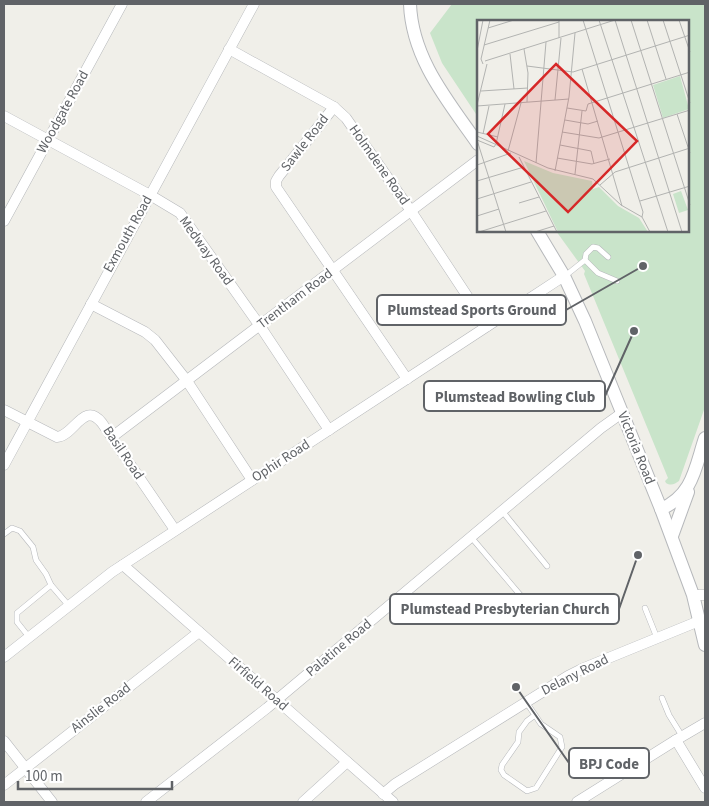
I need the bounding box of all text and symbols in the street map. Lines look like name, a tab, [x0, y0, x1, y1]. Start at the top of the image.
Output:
inset map	[477, 20, 689, 232]
street label: Woodgate Road	[32, 67, 94, 157]
street label: Sawle Road	[276, 110, 334, 176]
street label: Holmdene Road	[344, 121, 414, 209]
street label: Exmouth Road	[99, 192, 157, 276]
street label: Medway Road	[174, 212, 238, 290]
street label: Trentham Road	[253, 264, 337, 334]
callout: Plumstead Sports Ground	[377, 295, 566, 325]
text: Plumstead Sports Ground	[387, 300, 557, 321]
callout: Plumstead Bowling Club	[424, 381, 605, 411]
text: Plumstead Bowling Club	[435, 387, 596, 408]
street label: Victoria Road	[612, 408, 660, 488]
street label: Basil Road	[98, 422, 148, 484]
street label: Ophir Road	[248, 435, 314, 487]
callout: Plumstead Presbyterian Church	[390, 594, 619, 624]
text: Plumstead Presbyterian Church	[400, 599, 610, 620]
street label: Palatine Road	[302, 614, 376, 682]
street label: Delany Road	[538, 649, 612, 701]
street label: Firfield Road	[224, 652, 292, 716]
street label: Ainslie Road	[67, 678, 135, 738]
callout: BPJ Code	[569, 748, 649, 778]
text: BPJ Code	[579, 754, 639, 775]
scale bar	[18, 758, 171, 790]
text: 100 m	[25, 766, 63, 787]

